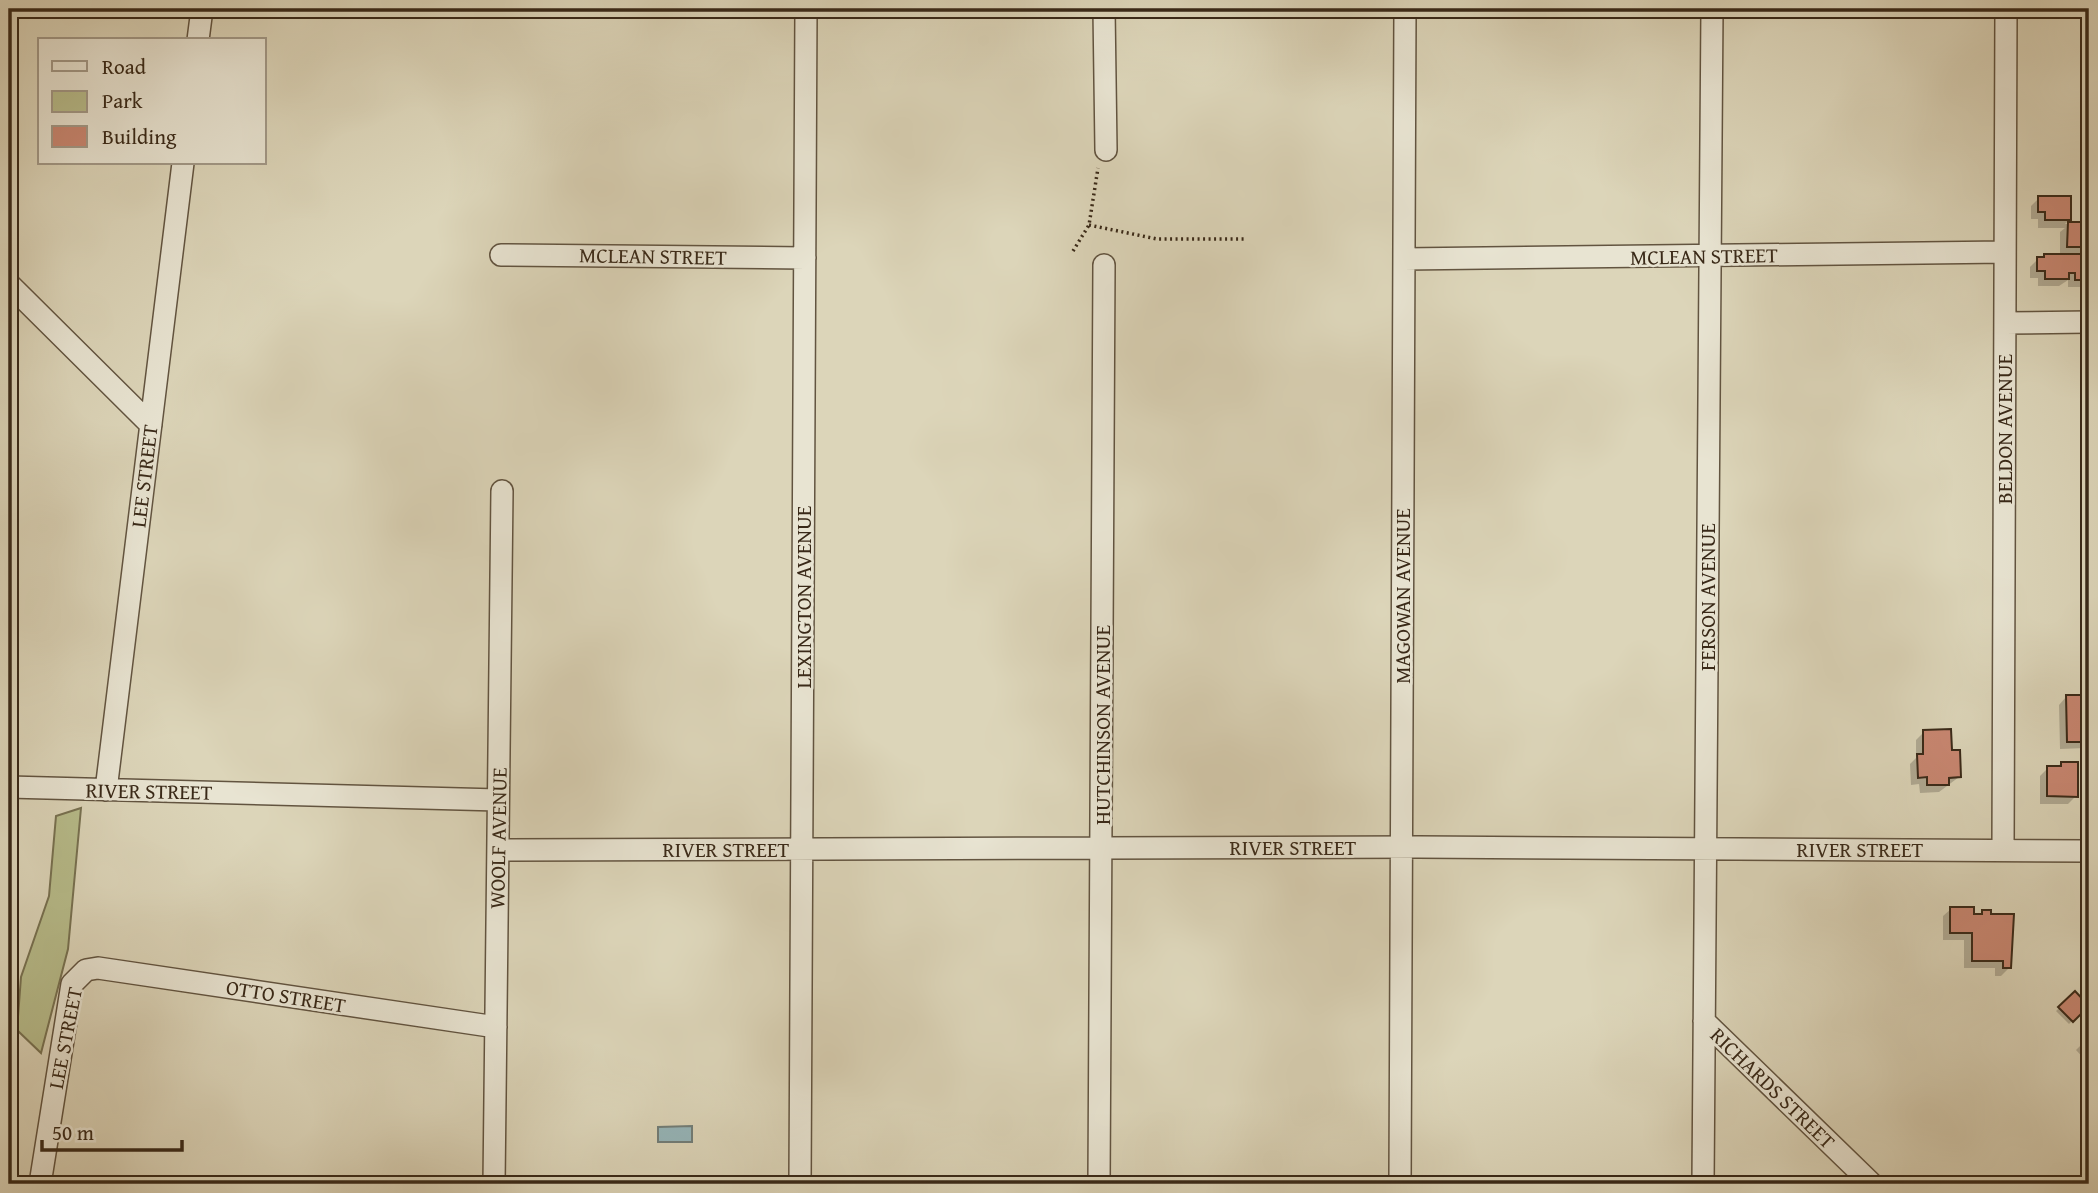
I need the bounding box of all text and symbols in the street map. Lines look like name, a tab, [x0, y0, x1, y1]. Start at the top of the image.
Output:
legend	[38, 38, 266, 164]
text: Road	[102, 51, 147, 82]
text: Park	[102, 85, 143, 116]
text: Building	[102, 121, 177, 152]
street label: MCLEAN STREET	[579, 239, 727, 273]
street label: MCLEAN STREET	[1630, 239, 1778, 273]
street label: BELDON AVENUE	[1989, 353, 2020, 504]
street label: LEE STREET	[122, 423, 166, 529]
street label: LEXINGTON AVENUE	[788, 505, 819, 688]
street label: MAGOWAN AVENUE	[1387, 508, 1418, 684]
street label: FERSON AVENUE	[1692, 523, 1723, 671]
street label: HUTCHINSON AVENUE	[1087, 625, 1118, 825]
street label: WOOLF AVENUE	[481, 767, 515, 909]
street label: RIVER STREET	[85, 774, 213, 808]
street label: RIVER STREET	[1230, 832, 1357, 863]
street label: RIVER STREET	[663, 834, 790, 865]
street label: RIVER STREET	[1797, 834, 1924, 865]
street label: OTTO STREET	[224, 971, 348, 1021]
street label: LEE STREET	[40, 984, 90, 1092]
street label: RICHARDS STREET	[1703, 1020, 1843, 1156]
scale bar	[42, 1109, 182, 1153]
text: 50 m	[52, 1117, 94, 1148]

